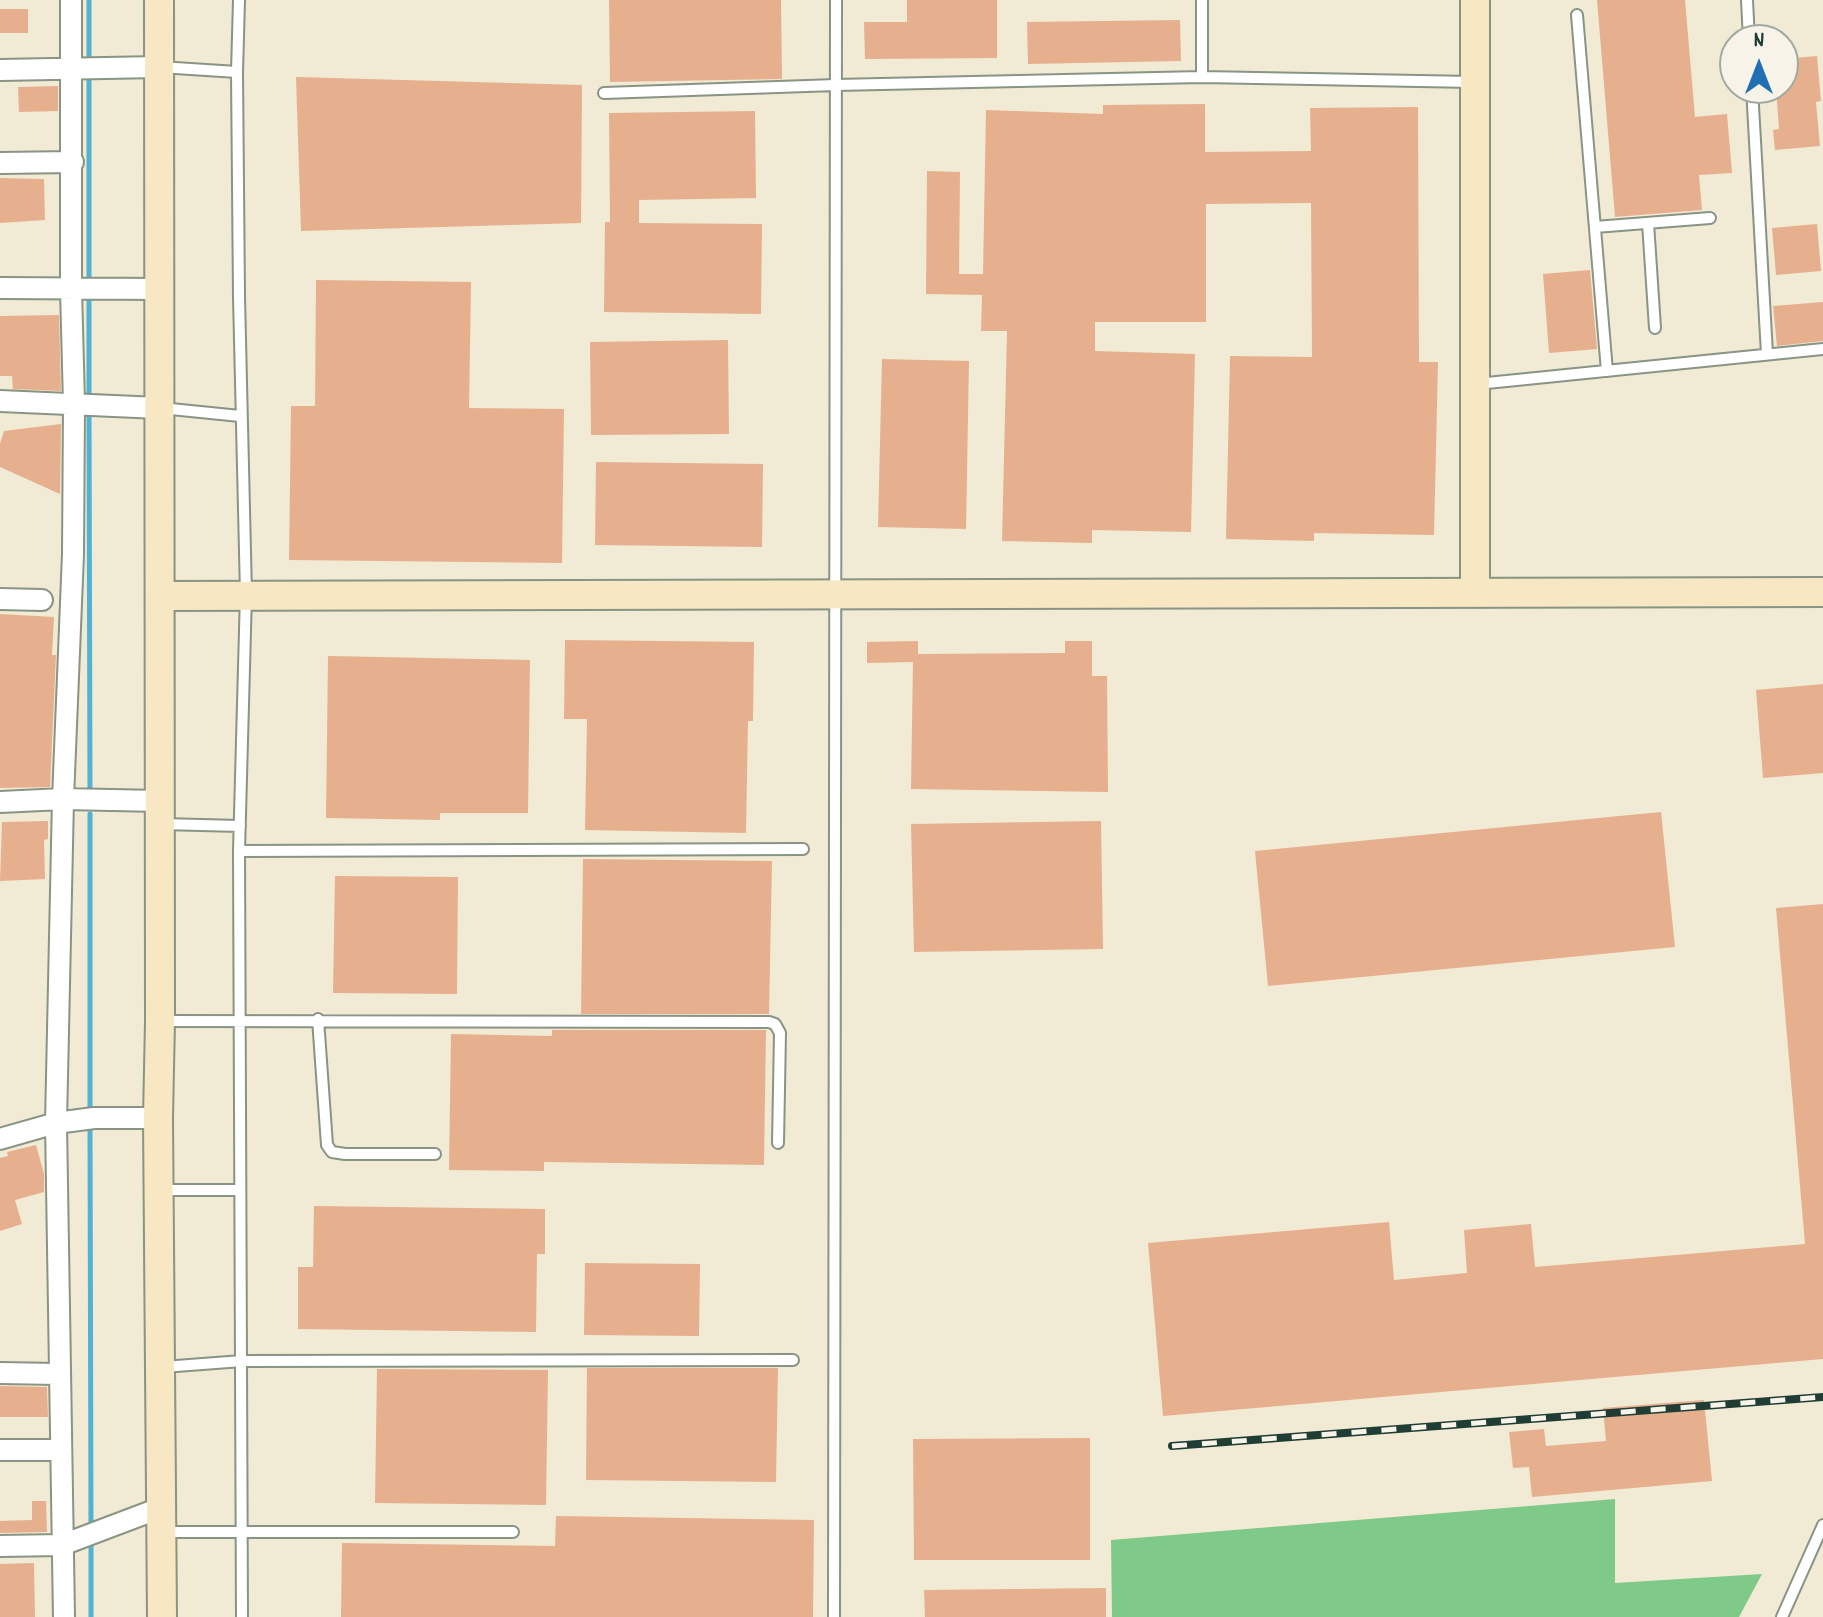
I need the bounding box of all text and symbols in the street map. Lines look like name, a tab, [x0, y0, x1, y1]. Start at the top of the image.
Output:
north arrow	[1719, 24, 1799, 104]
text: N	[1754, 26, 1764, 57]

